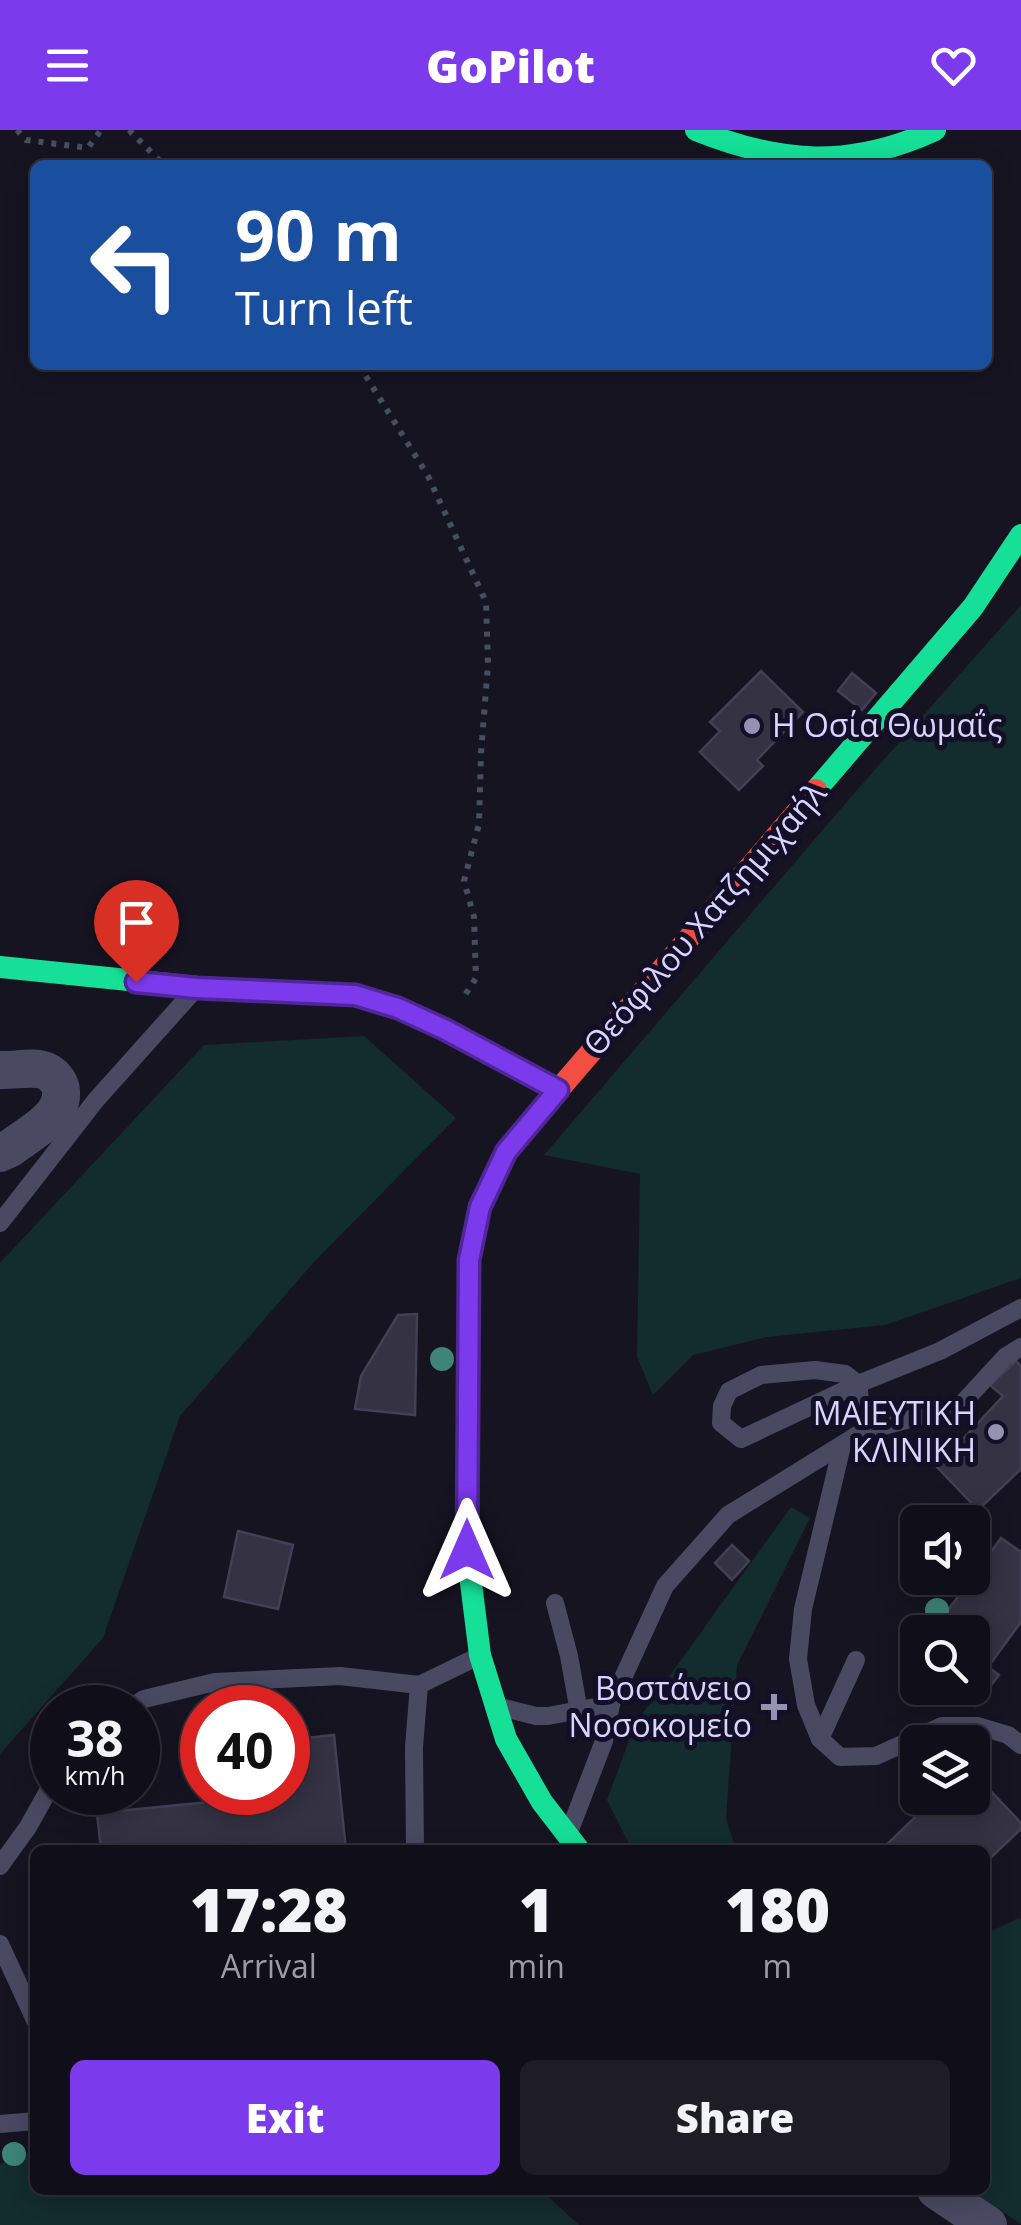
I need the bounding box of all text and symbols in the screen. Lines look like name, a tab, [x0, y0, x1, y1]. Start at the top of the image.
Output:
text: GoPilot	[426, 35, 595, 96]
icon: menu	[40, 38, 95, 93]
icon: heart	[926, 38, 981, 93]
text: 90 m	[235, 186, 402, 282]
icon: left	[70, 200, 200, 330]
text: Turn left	[235, 277, 413, 338]
place label: Η Οσία Θωμαΐς	[772, 703, 1002, 746]
marker: Η Οσία Θωμαΐς	[741, 715, 763, 737]
street label: Θεόφιλου Χατζημιχαήλ	[573, 771, 835, 1064]
pin	[94, 880, 179, 983]
icon: arrive	[109, 895, 164, 950]
place label: ΜΑΙΕΥΤΙΚΗ ΚΛΙΝΙΚΗ	[813, 1391, 976, 1471]
marker: ΜΑΙΕΥΤΙΚΗ ΚΛΙΝΙΚΗ	[985, 1421, 1007, 1443]
position arrow	[415, 1498, 519, 1602]
map controls	[900, 1505, 990, 1815]
button: sound	[900, 1505, 990, 1595]
button: search	[900, 1615, 990, 1705]
place label: Βοστάνειο Νοσοκομείο	[569, 1666, 752, 1746]
speed limit sign: 40	[180, 1685, 310, 1815]
marker: Βοστάνειο Νοσοκομείο	[761, 1694, 787, 1720]
text: 38	[66, 1704, 124, 1772]
button: layers	[900, 1725, 990, 1815]
text: km/h	[65, 1758, 125, 1792]
text: 17:28	[190, 1868, 348, 1950]
text: 1	[519, 1868, 554, 1950]
text: 180	[725, 1868, 830, 1950]
text: Arrival	[221, 1944, 317, 1987]
text: min	[508, 1944, 565, 1987]
text: m	[763, 1944, 792, 1987]
button: Exit	[70, 2060, 500, 2175]
button: Share	[520, 2060, 950, 2175]

